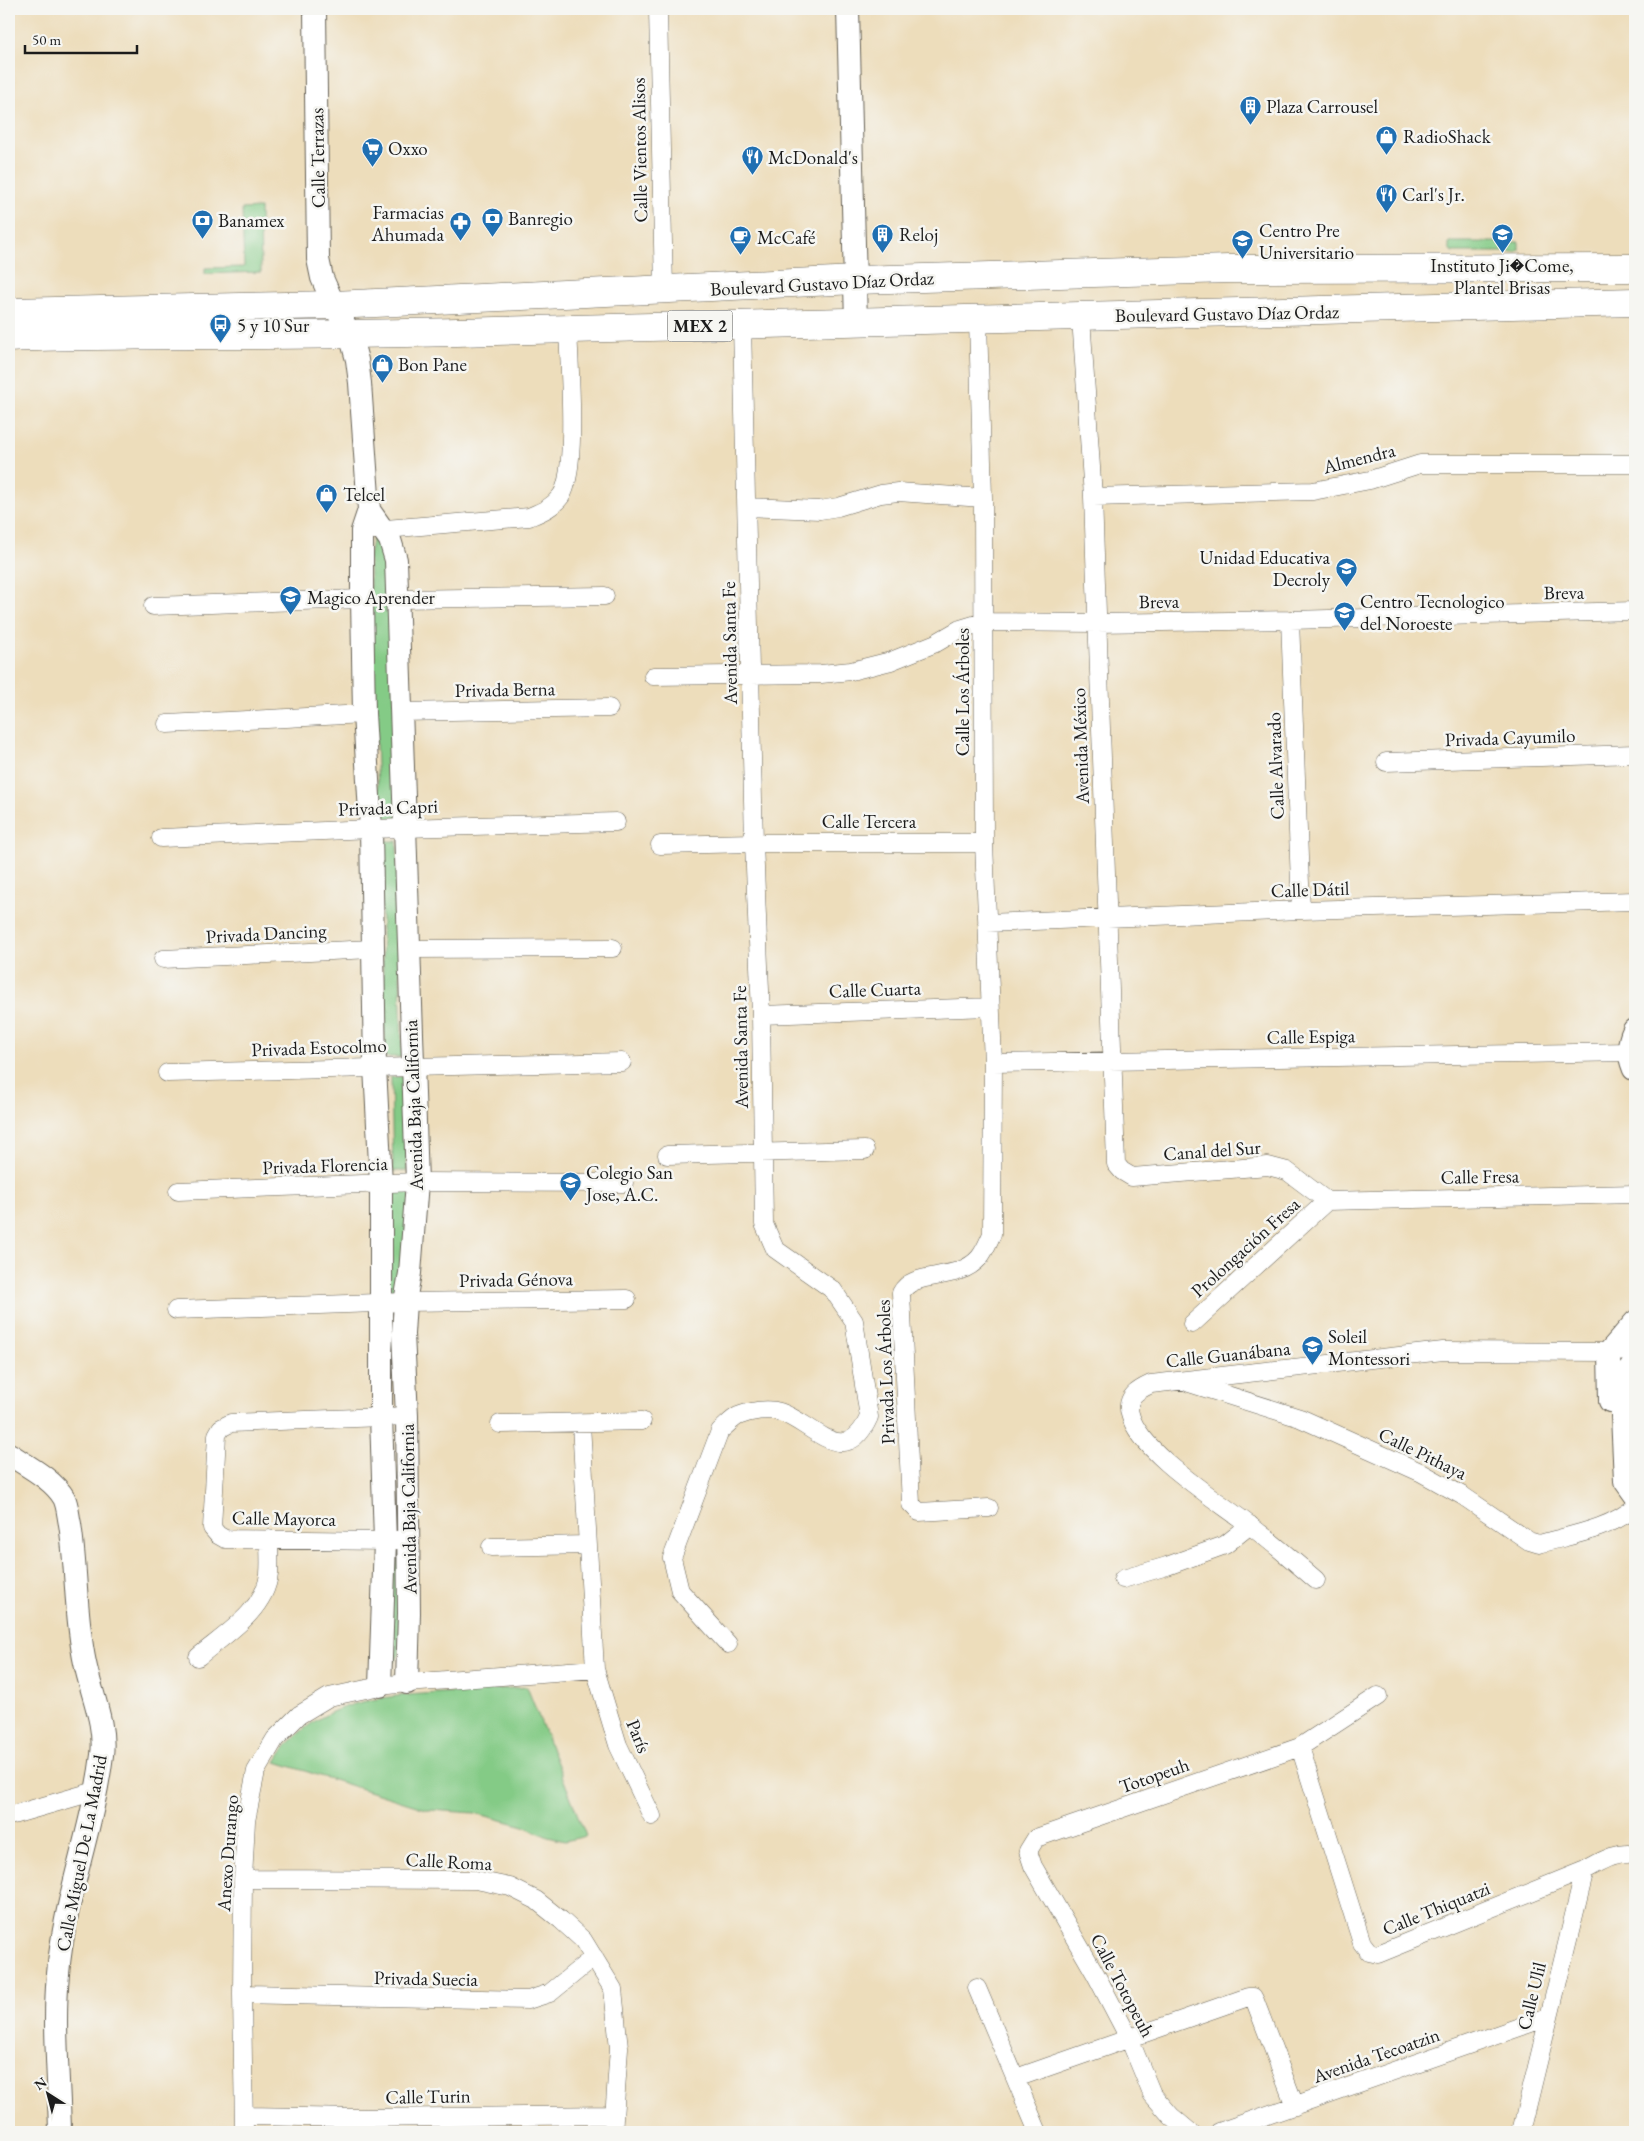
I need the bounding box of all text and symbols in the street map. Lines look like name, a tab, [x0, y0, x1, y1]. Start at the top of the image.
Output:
scale bar	[25, 22, 138, 54]
text: 50 m	[32, 30, 61, 49]
street label: Calle Vientos Alisos	[626, 77, 653, 223]
building icon: Plaza Carrousel	[1238, 94, 1262, 125]
place label: Plaza Carrousel	[1266, 94, 1379, 119]
street label: Calle Terrazas	[304, 108, 331, 208]
shop icon: RadioShack	[1375, 124, 1399, 155]
place label: RadioShack	[1403, 124, 1492, 149]
supermarket icon: Oxxo	[360, 136, 384, 167]
place label: Oxxo	[388, 136, 428, 161]
restaurant icon: McDonald's	[740, 145, 764, 176]
place label: McDonald's	[768, 145, 858, 170]
restaurant icon: Carl's Jr.	[1374, 182, 1398, 213]
place label: Carl's Jr.	[1402, 182, 1465, 207]
place label: Farmacias Ahumada	[370, 200, 444, 247]
bank icon: Banregio	[480, 206, 504, 237]
place label: Banregio	[508, 206, 573, 231]
bank icon: Banamex	[190, 208, 214, 239]
place label: Banamex	[218, 208, 285, 233]
pharmacy icon: Farmacias Ahumada	[448, 211, 472, 242]
place label: Centro Pre Universitario	[1259, 218, 1354, 265]
building icon: Reloj	[871, 222, 895, 253]
place label: Reloj	[899, 222, 938, 247]
school or university icon: Instituto Ji�Come, Plantel Brisas	[1490, 222, 1514, 253]
cafe icon: McCafé	[729, 225, 753, 256]
place label: McCafé	[757, 225, 816, 250]
school or university icon: Centro Pre Universitario	[1231, 229, 1255, 260]
place label: Instituto Ji�Come, Plantel Brisas	[1430, 253, 1574, 300]
street label: Boulevard Gustavo Díaz Ordaz	[709, 265, 935, 302]
street label: Boulevard Gustavo Díaz Ordaz	[1115, 299, 1340, 328]
road number: MEX 2	[668, 310, 732, 342]
bus stop icon: 5 y 10 Sur	[209, 313, 233, 344]
place label: 5 y 10 Sur	[237, 313, 310, 338]
shop icon: Bon Pane	[370, 352, 394, 383]
place label: Bon Pane	[398, 352, 467, 377]
street label: Almendra	[1319, 437, 1398, 480]
shop icon: Telcel	[315, 482, 339, 513]
place label: Telcel	[343, 482, 385, 507]
place label: Unidad Educativa Decroly	[1200, 545, 1331, 592]
school or university icon: Unidad Educativa Decroly	[1334, 556, 1358, 587]
street label: Breva	[1544, 580, 1585, 605]
street label: Avenida Santa Fe	[716, 581, 743, 706]
school or university icon: Magico Aprender	[279, 585, 303, 616]
place label: Magico Aprender	[307, 585, 436, 610]
street label: Breva	[1139, 589, 1180, 614]
place label: Centro Tecnologico del Noroeste	[1360, 589, 1505, 636]
school or university icon: Centro Tecnologico del Noroeste	[1332, 600, 1356, 631]
street label: Calle Los Árboles	[950, 628, 975, 756]
street label: Privada Berna	[454, 676, 556, 703]
street label: Avenida México	[1066, 687, 1095, 805]
street label: Calle Alvarado	[1261, 712, 1290, 820]
street label: Privada Cayumilo	[1444, 723, 1576, 752]
street label: Privada Capri	[338, 793, 439, 822]
street label: Calle Tercera	[822, 809, 917, 834]
street label: Calle Dátil	[1270, 876, 1350, 903]
street label: Privada Dancing	[205, 918, 328, 949]
street label: Calle Cuarta	[828, 975, 922, 1004]
street label: Avenida Santa Fe	[727, 985, 754, 1110]
street label: Avenida Baja California	[398, 1019, 429, 1192]
street label: Calle Espiga	[1266, 1023, 1356, 1050]
street label: Privada Estocolmo	[251, 1033, 387, 1062]
street label: Canal del Sur	[1162, 1135, 1262, 1166]
street label: Privada Florencia	[262, 1151, 389, 1180]
place label: Colegio San Jose, A.C.	[584, 1160, 673, 1207]
street label: Calle Fresa	[1440, 1163, 1520, 1190]
school or university icon: Colegio San Jose, A.C.	[558, 1171, 582, 1202]
street label: Prolongación Fresa	[1185, 1191, 1306, 1303]
street label: Privada Génova	[459, 1266, 574, 1293]
street label: Privada Los Árboles	[870, 1299, 901, 1445]
place label: Soleil Montessori	[1328, 1324, 1411, 1371]
street label: Calle Guanábana	[1165, 1335, 1292, 1373]
school or university icon: Soleil Montessori	[1300, 1335, 1324, 1366]
street label: Calle Pithaya	[1374, 1421, 1471, 1486]
street label: Avenida Baja California	[395, 1423, 423, 1596]
street label: Calle Mayorca	[232, 1505, 337, 1532]
street label: París	[621, 1716, 657, 1757]
street label: Calle Miguel De La Madrid	[50, 1752, 113, 1954]
street label: Totopeuh	[1116, 1752, 1193, 1799]
street label: Anexo Durango	[211, 1794, 244, 1913]
street label: Calle Roma	[405, 1847, 493, 1876]
street label: Calle Thiquatzi	[1379, 1875, 1494, 1941]
street label: Calle Totopeuh	[1085, 1929, 1160, 2042]
street label: Calle Ulil	[1511, 1959, 1552, 2033]
street label: Privada Suecia	[374, 1965, 479, 1992]
street label: Avenida Tecoatzin	[1309, 2022, 1443, 2089]
north arrow	[22, 2068, 72, 2118]
text: N	[30, 2072, 51, 2094]
street label: Calle Turin	[385, 2083, 471, 2110]

